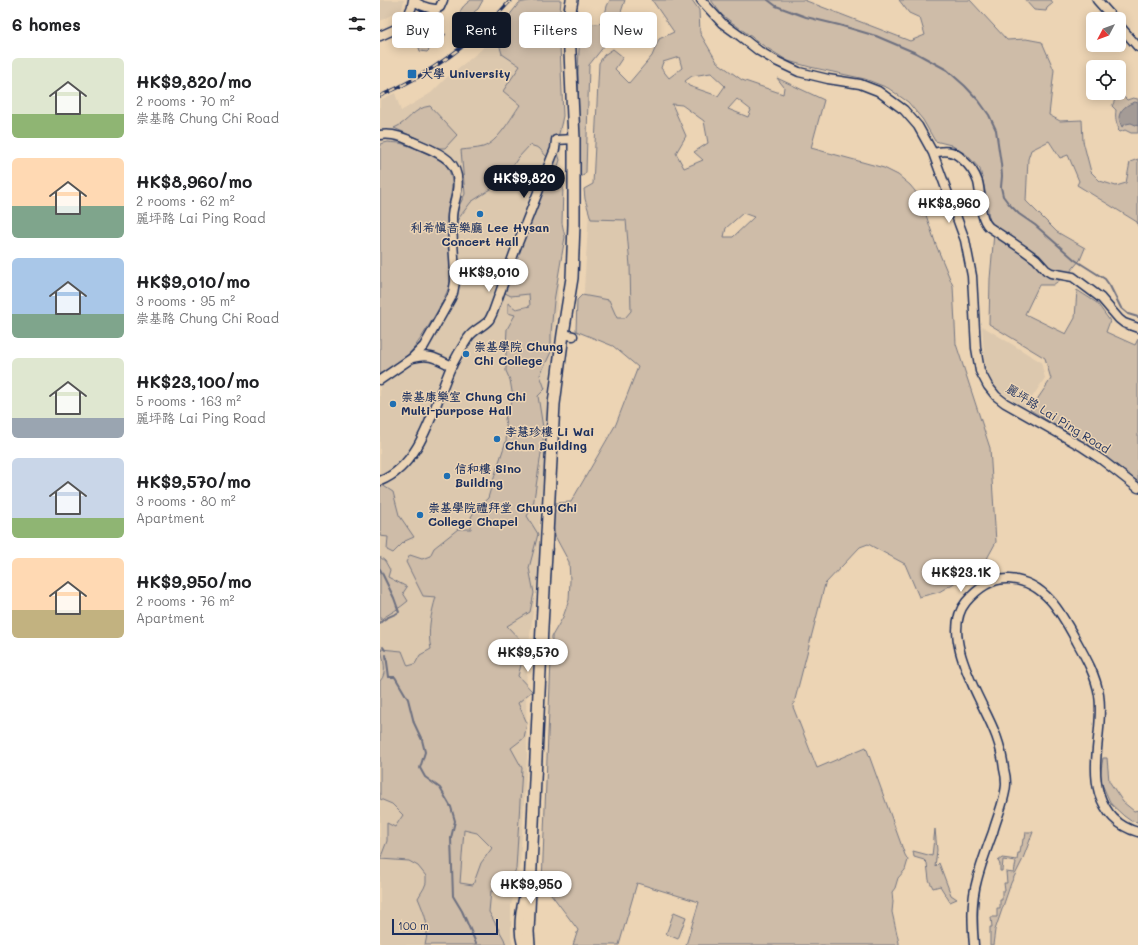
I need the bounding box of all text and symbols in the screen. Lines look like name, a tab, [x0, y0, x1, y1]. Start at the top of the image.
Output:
chip: Buy	[392, 12, 444, 48]
chip: Rent	[452, 12, 511, 48]
chip: Filters	[519, 12, 592, 48]
chip: New	[600, 12, 657, 48]
north arrow	[1086, 12, 1126, 52]
map controls	[1086, 12, 1126, 100]
text: 6 homes	[12, 13, 81, 35]
icon: filters	[346, 13, 368, 35]
button: locate	[1086, 60, 1126, 100]
place label: 大學 University	[421, 65, 511, 81]
marker: 大學 University	[406, 68, 418, 80]
text: HK$9,820/mo	[136, 70, 252, 92]
icon: home	[44, 74, 92, 122]
text: 2 rooms · 70 m²	[136, 92, 235, 109]
text: 崇基路 Chung Chi Road	[136, 109, 279, 126]
pin: HK$9,820	[483, 165, 565, 199]
text: HK$9,820	[493, 169, 555, 186]
text: HK$8,960/mo	[136, 170, 252, 192]
icon: home	[44, 174, 92, 222]
pin: HK$8,960	[908, 190, 990, 224]
text: 2 rooms · 62 m²	[136, 192, 235, 209]
text: HK$8,960	[917, 194, 981, 211]
text: 麗坪路 Lai Ping Road	[136, 209, 265, 226]
marker: 利希慎音樂廳 Lee Hysan Concert Hall	[475, 209, 485, 219]
place label: 利希慎音樂廳 Lee Hysan Concert Hall	[411, 219, 549, 249]
pin: HK$9,010	[448, 259, 530, 293]
text: HK$9,010	[458, 263, 520, 280]
text: HK$9,010/mo	[136, 270, 250, 292]
icon: home	[44, 274, 92, 322]
text: 3 rooms · 95 m²	[136, 292, 235, 309]
text: 崇基路 Chung Chi Road	[136, 309, 279, 326]
place label: 崇基學院 Chung Chi College	[474, 338, 563, 368]
marker: 崇基學院 Chung Chi College	[461, 349, 471, 359]
text: HK$23,100/mo	[136, 370, 259, 392]
icon: home	[44, 374, 92, 422]
street label: 麗坪路 Lai Ping Road	[1004, 380, 1114, 457]
place label: 崇基康樂室 Chung Chi Multi-purpose Hall	[401, 388, 526, 418]
text: 5 rooms · 163 m²	[136, 392, 241, 409]
marker: 崇基康樂室 Chung Chi Multi-purpose Hall	[388, 399, 398, 409]
text: 麗坪路 Lai Ping Road	[136, 409, 265, 426]
place label: 李慧珍樓 Li Wai Chun Building	[505, 423, 594, 453]
marker: 李慧珍樓 Li Wai Chun Building	[492, 434, 502, 444]
place label: 信和樓 Sino Building	[455, 460, 521, 490]
text: HK$9,570/mo	[136, 470, 251, 492]
marker: 信和樓 Sino Building	[442, 471, 452, 481]
icon: home	[44, 474, 92, 522]
text: 3 rooms · 80 m²	[136, 492, 236, 509]
place label: 崇基學院禮拜堂 Chung Chi College Chapel	[428, 499, 577, 529]
text: Apartment	[136, 509, 205, 526]
marker: 崇基學院禮拜堂 Chung Chi College Chapel	[415, 510, 425, 520]
pin: HK$23.1K	[920, 559, 1002, 593]
text: HK$23.1K	[931, 563, 991, 580]
text: HK$9,950/mo	[136, 570, 252, 592]
icon: home	[44, 574, 92, 622]
text: 2 rooms · 76 m²	[136, 592, 235, 609]
text: Apartment	[136, 609, 205, 626]
pin: HK$9,570	[487, 639, 569, 673]
text: HK$9,570	[497, 643, 559, 660]
pin: HK$9,950	[490, 871, 572, 905]
text: HK$9,950	[500, 875, 562, 892]
scale bar	[392, 917, 498, 936]
text: 100 m	[398, 918, 429, 933]

